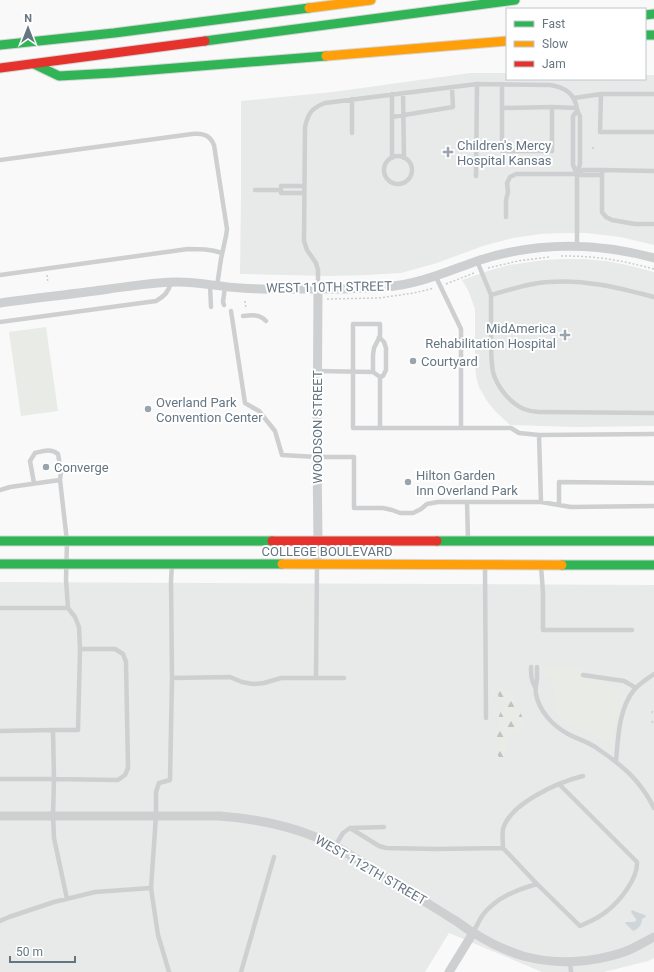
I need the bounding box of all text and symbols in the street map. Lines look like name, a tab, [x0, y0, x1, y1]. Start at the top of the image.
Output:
north arrow	[8, 8, 48, 48]
legend	[506, 8, 646, 80]
text: N	[24, 12, 32, 25]
text: Fast	[542, 17, 565, 31]
text: Slow	[542, 37, 568, 51]
text: Jam	[542, 57, 566, 71]
place label: Children's Mercy Hospital Kansas	[457, 138, 552, 168]
marker: Children's Mercy Hospital Kansas	[442, 146, 454, 158]
street label: WEST 110TH STREET	[266, 278, 392, 296]
place label: MidAmerica Rehabilitation Hospital	[425, 321, 556, 351]
marker: MidAmerica Rehabilitation Hospital	[559, 329, 571, 341]
place label: Courtyard	[421, 354, 478, 369]
marker: Courtyard	[408, 356, 418, 366]
street label: WOODSON STREET	[310, 370, 325, 484]
place label: Overland Park Convention Center	[156, 395, 263, 425]
marker: Overland Park Convention Center	[143, 404, 153, 414]
place label: Converge	[54, 460, 109, 475]
marker: Converge	[41, 462, 51, 472]
place label: Hilton Garden Inn Overland Park	[416, 468, 518, 498]
marker: Hilton Garden Inn Overland Park	[403, 477, 413, 487]
street label: COLLEGE BOULEVARD	[262, 544, 392, 559]
street label: WEST 112TH STREET	[313, 832, 429, 908]
scale bar	[10, 938, 75, 964]
text: 50 m	[16, 945, 43, 959]

